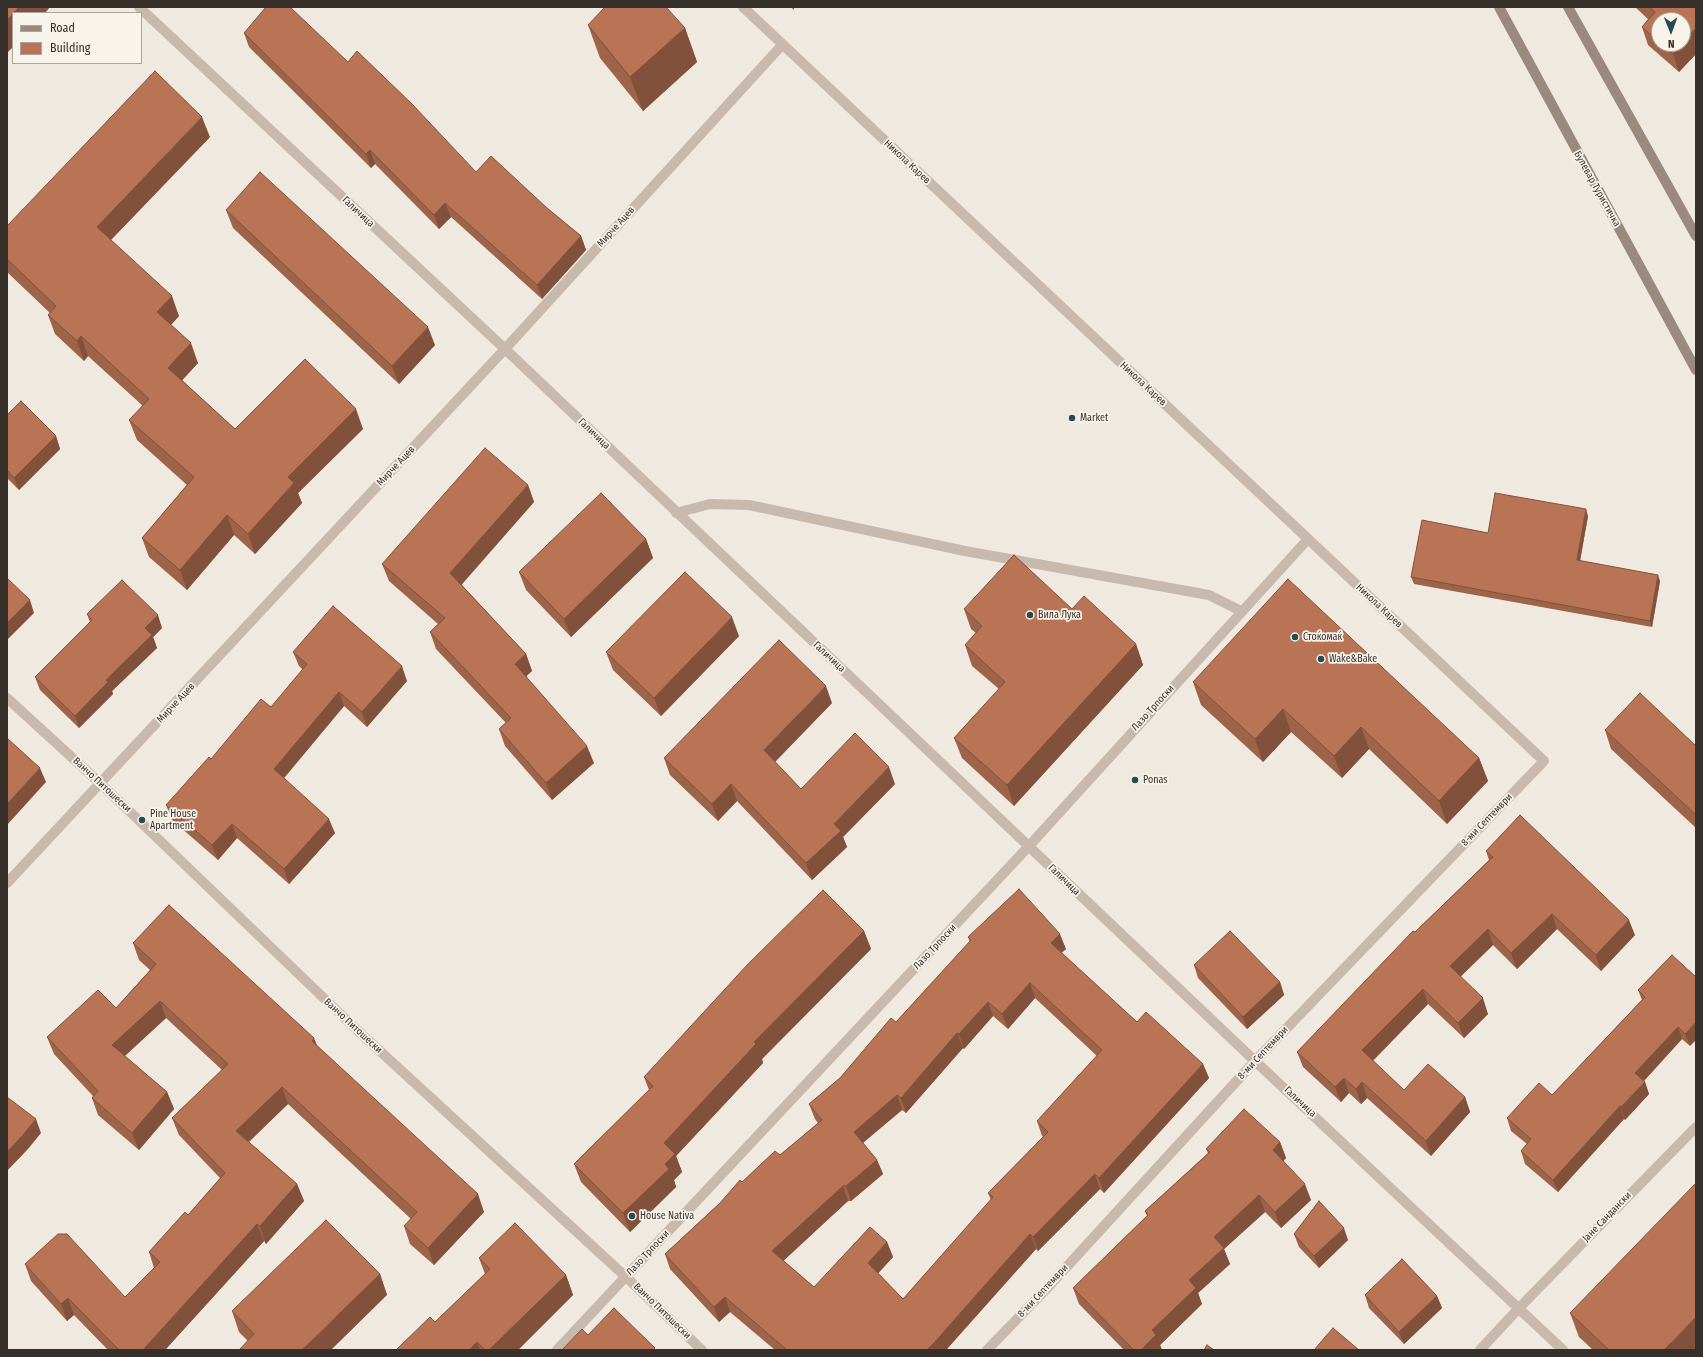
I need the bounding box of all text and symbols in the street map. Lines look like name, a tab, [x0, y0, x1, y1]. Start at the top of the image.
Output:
legend	[12, 12, 142, 64]
north arrow	[1651, 12, 1691, 52]
text: Road	[50, 21, 75, 35]
text: N	[1668, 37, 1675, 50]
text: Building	[50, 41, 90, 55]
street label: Никола Карев	[881, 137, 933, 187]
street label: Булевар Туристичка	[1571, 149, 1623, 229]
street label: Галичица	[339, 194, 377, 230]
street label: Мирче Ацев	[595, 204, 637, 250]
street label: Никола Карев	[1117, 359, 1169, 409]
place label: Market	[1080, 412, 1108, 424]
marker: Market	[1067, 413, 1077, 423]
street label: Галичица	[576, 416, 612, 452]
street label: Мирче Ацев	[374, 443, 418, 489]
street label: Никола Карев	[1353, 581, 1405, 631]
place label: Вила Лука	[1038, 609, 1081, 621]
marker: Вила Лука	[1025, 610, 1035, 620]
place label: Стоќомаќ	[1303, 631, 1342, 643]
marker: Стоќомаќ	[1290, 632, 1300, 642]
street label: Галичица	[810, 639, 848, 675]
place label: Wake&Bake	[1329, 653, 1377, 665]
marker: Wake&Bake	[1316, 654, 1326, 664]
street label: Мирче Ацев	[154, 680, 198, 726]
street label: Лазо Трпоски	[1129, 683, 1177, 733]
street label: Ванчо Питошески	[70, 755, 134, 815]
place label: Ponas	[1143, 774, 1168, 786]
marker: Ponas	[1130, 775, 1140, 785]
street label: 8-ми Септември	[1459, 791, 1515, 849]
place label: Pine House Apartment	[150, 808, 196, 832]
marker: Pine House Apartment	[137, 815, 147, 825]
street label: Галичица	[1046, 862, 1082, 898]
street label: Лазо Трпоски	[911, 922, 959, 972]
street label: Ванчо Питошески	[321, 996, 385, 1056]
street label: 8-ми Септември	[1235, 1024, 1291, 1082]
street label: Галичица	[1281, 1084, 1319, 1120]
street label: Јане Сандански	[1580, 1189, 1634, 1245]
place label: House Nativa	[640, 1210, 694, 1222]
marker: House Nativa	[627, 1211, 637, 1221]
street label: Лазо Трпоски	[624, 1228, 672, 1278]
street label: 8-ми Септември	[1015, 1262, 1071, 1320]
street label: Ванчо Питошески	[631, 1281, 693, 1341]

